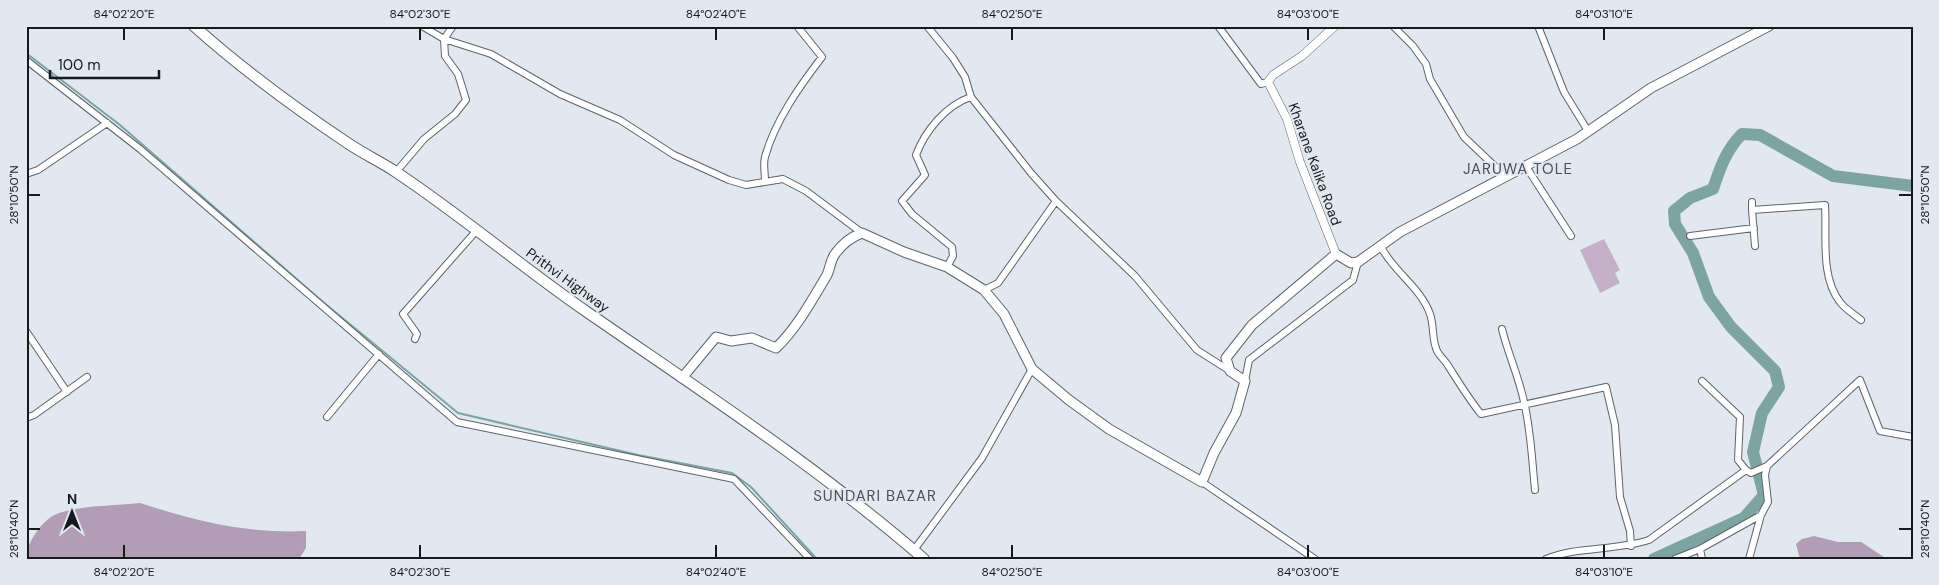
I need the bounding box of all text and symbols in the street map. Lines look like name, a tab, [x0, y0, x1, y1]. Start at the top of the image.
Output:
text: 84°02'20"E	[94, 6, 155, 22]
text: 84°02'30"E	[389, 6, 451, 22]
text: 84°02'40"E	[686, 6, 747, 22]
text: 84°02'50"E	[981, 6, 1043, 22]
text: 84°03'00"E	[1277, 6, 1340, 22]
text: 84°03'10"E	[1575, 6, 1633, 22]
scale bar	[50, 48, 159, 80]
text: 100 m	[58, 55, 101, 75]
street label: Kharane Kalika Road	[1284, 100, 1346, 228]
district label: JARUWA TOLE	[1463, 159, 1573, 179]
text: 28°10'50"N	[6, 166, 22, 224]
text: 28°10'50"N	[1917, 166, 1933, 224]
street label: Prithvi Highway	[523, 244, 613, 316]
district label: SUNDARI BAZAR	[813, 486, 937, 506]
north arrow	[48, 488, 98, 538]
text: N	[67, 490, 77, 508]
text: 28°10'40"N	[6, 500, 22, 558]
text: 28°10'40"N	[1917, 500, 1933, 558]
text: 84°02'20"E	[94, 564, 155, 580]
text: 84°02'30"E	[389, 564, 451, 580]
text: 84°02'40"E	[686, 564, 747, 580]
text: 84°02'50"E	[981, 564, 1043, 580]
text: 84°03'00"E	[1277, 564, 1340, 580]
text: 84°03'10"E	[1575, 564, 1633, 580]

